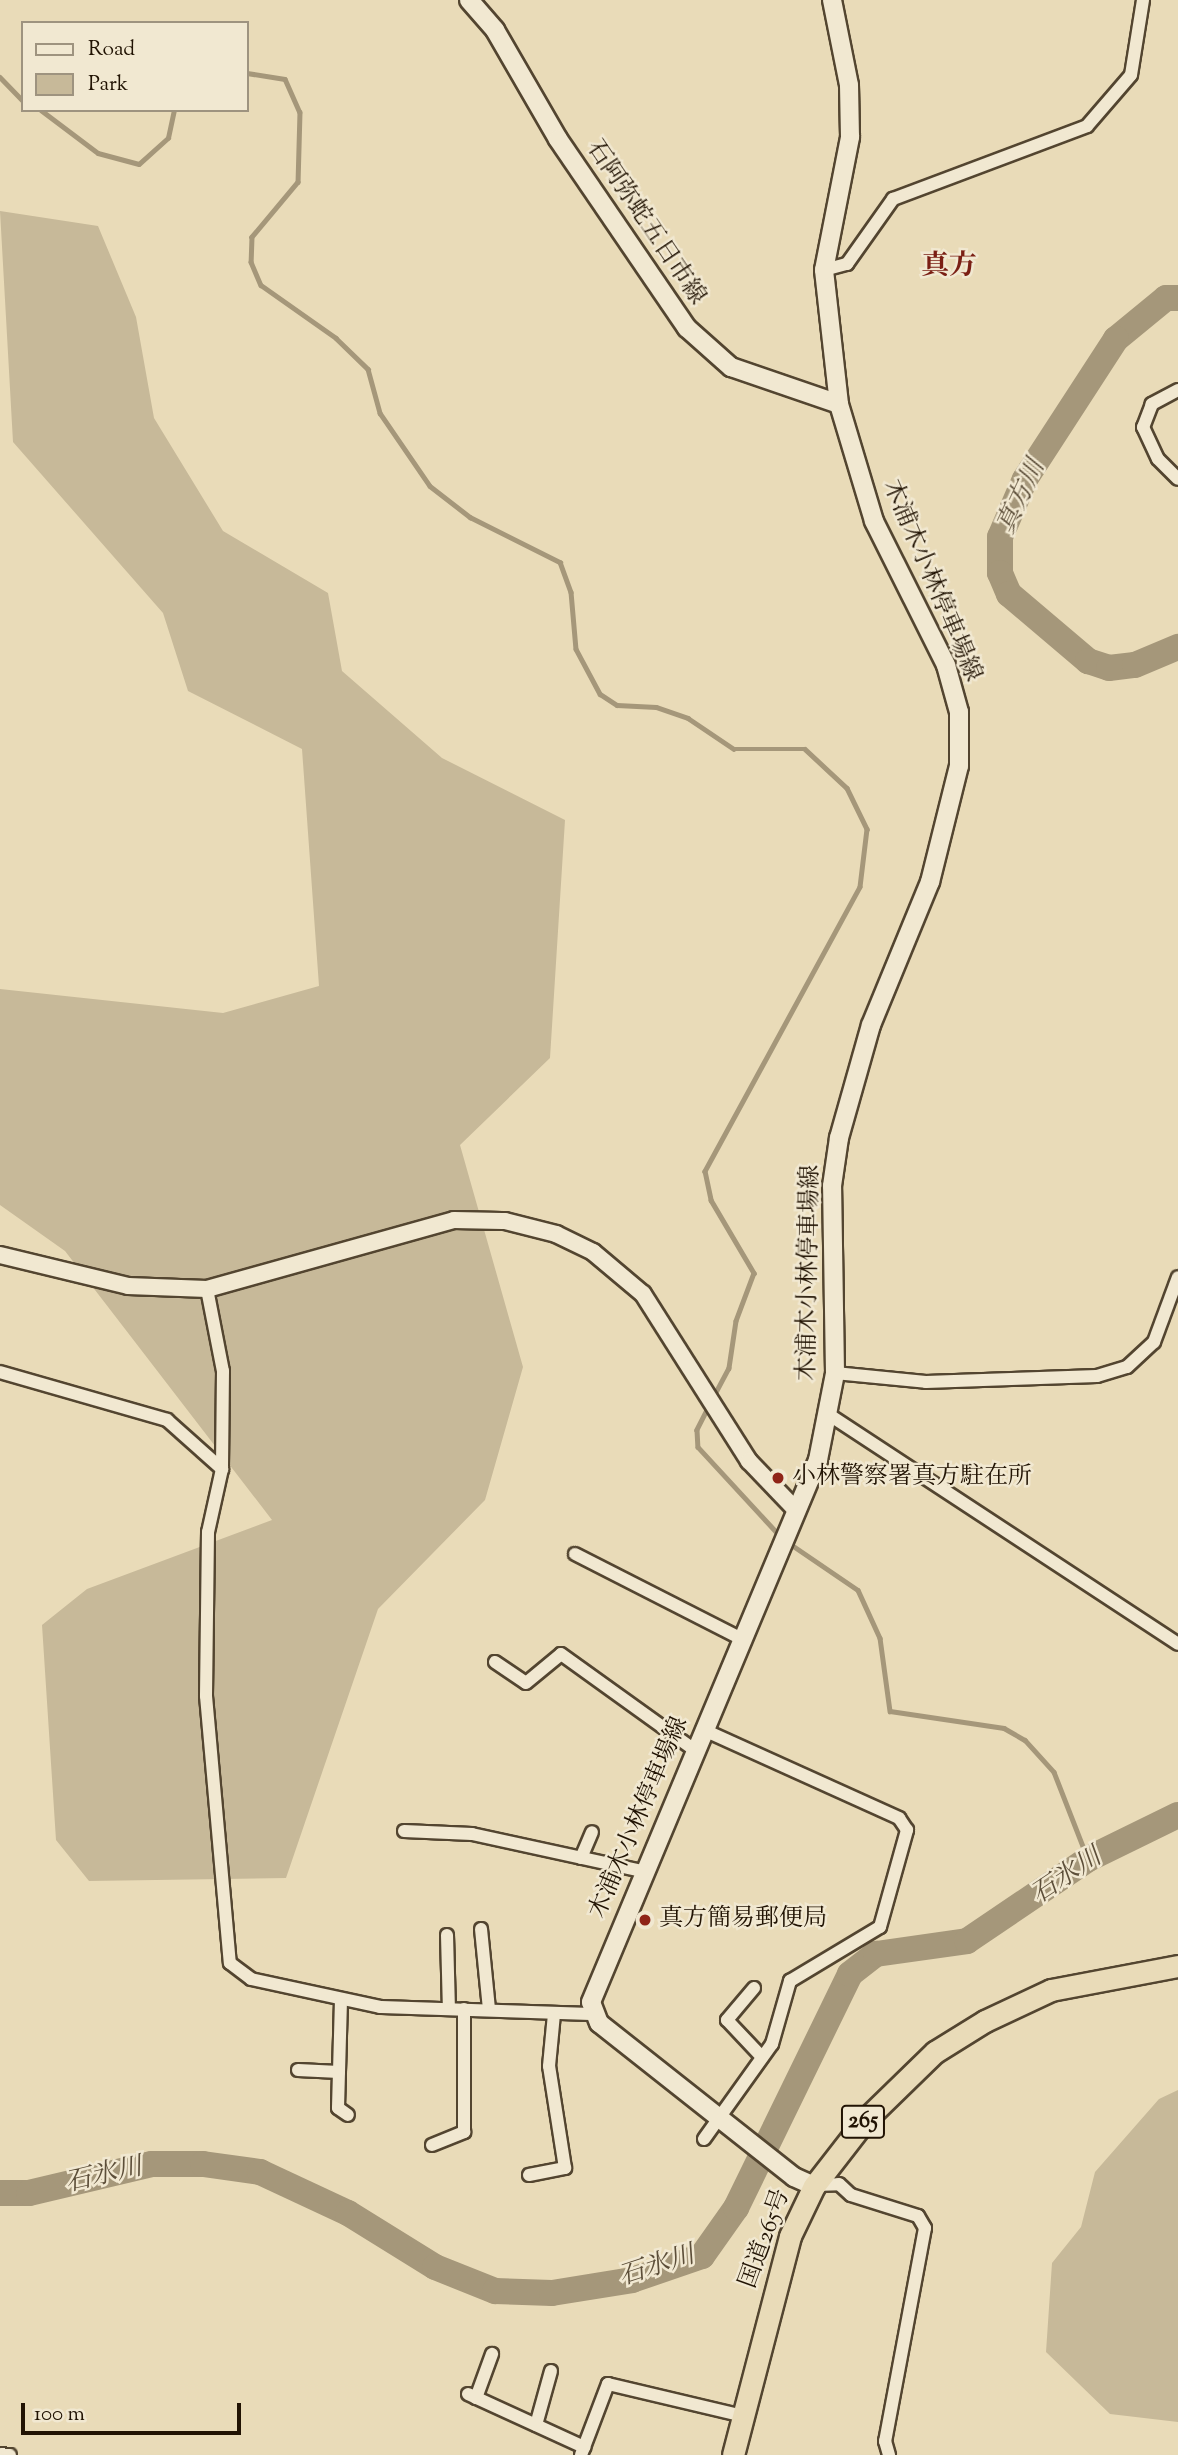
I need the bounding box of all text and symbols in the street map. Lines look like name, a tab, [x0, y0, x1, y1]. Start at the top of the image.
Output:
legend	[21, 21, 248, 112]
text: Road	[88, 35, 135, 65]
text: Park	[88, 70, 128, 100]
street label: 石阿弥蛇五日市線	[579, 135, 711, 311]
district label: 真方	[921, 250, 977, 284]
water label: 真方川	[991, 455, 1053, 539]
street label: 木浦木小林停車場線	[876, 476, 986, 686]
street label: 木浦木小林停車場線	[794, 1165, 826, 1381]
place label: 小林警察署真方駐在所	[792, 1464, 1032, 1492]
marker: 小林警察署真方駐在所	[770, 1470, 786, 1486]
street label: 木浦木小林停車場線	[585, 1713, 695, 1923]
water label: 石氷川	[1026, 1842, 1108, 1912]
place label: 真方簡易郵便局	[659, 1906, 827, 1934]
marker: 真方簡易郵便局	[637, 1912, 653, 1928]
road number: 265	[840, 2102, 886, 2142]
water label: 石氷川	[62, 2152, 146, 2200]
street label: 国道265号	[735, 2186, 797, 2292]
water label: 石氷川	[615, 2240, 699, 2294]
scale bar	[24, 2388, 245, 2432]
text: 100 m	[34, 2400, 85, 2430]

